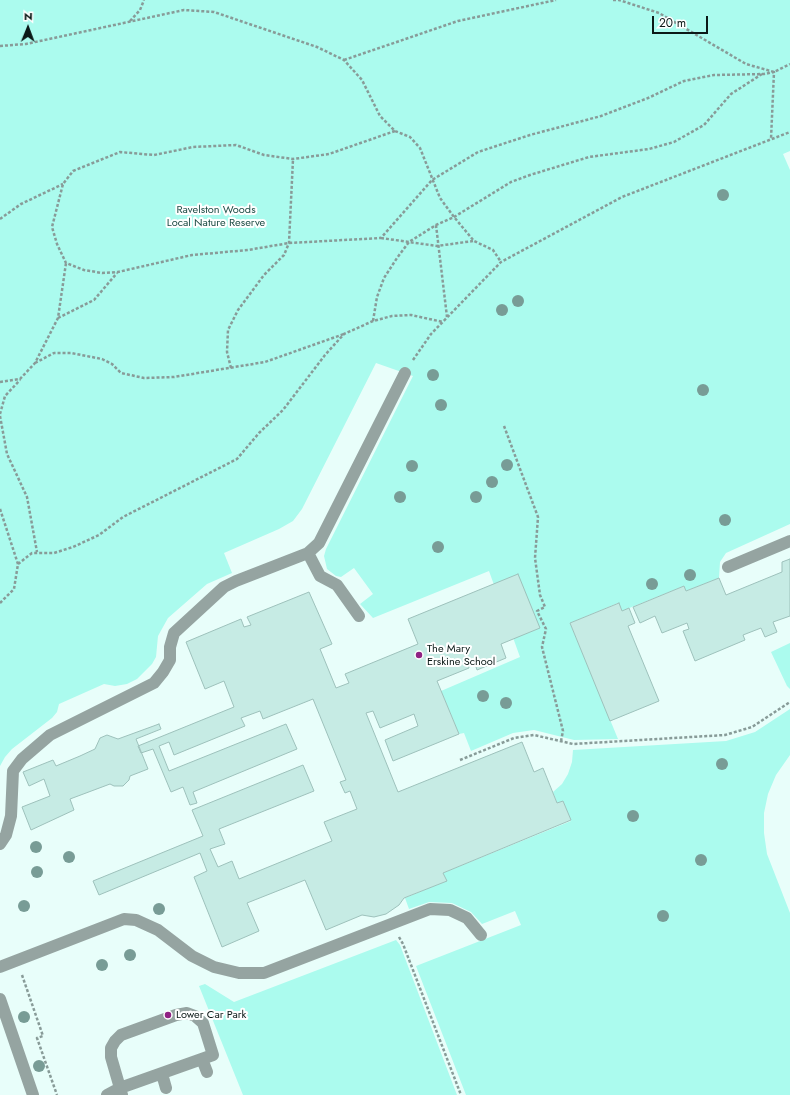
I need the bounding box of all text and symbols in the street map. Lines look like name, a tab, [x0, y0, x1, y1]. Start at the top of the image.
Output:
north arrow	[8, 8, 48, 48]
text: N	[24, 8, 33, 24]
scale bar	[654, 8, 710, 34]
text: 20 m	[659, 14, 686, 32]
park label: Ravelston Woods Local Nature Reserve	[167, 203, 265, 229]
place label: The Mary Erskine School	[427, 642, 495, 668]
marker: The Mary Erskine School	[414, 650, 424, 660]
place label: Lower Car Park	[176, 1008, 246, 1022]
marker: Lower Car Park	[163, 1010, 173, 1020]

